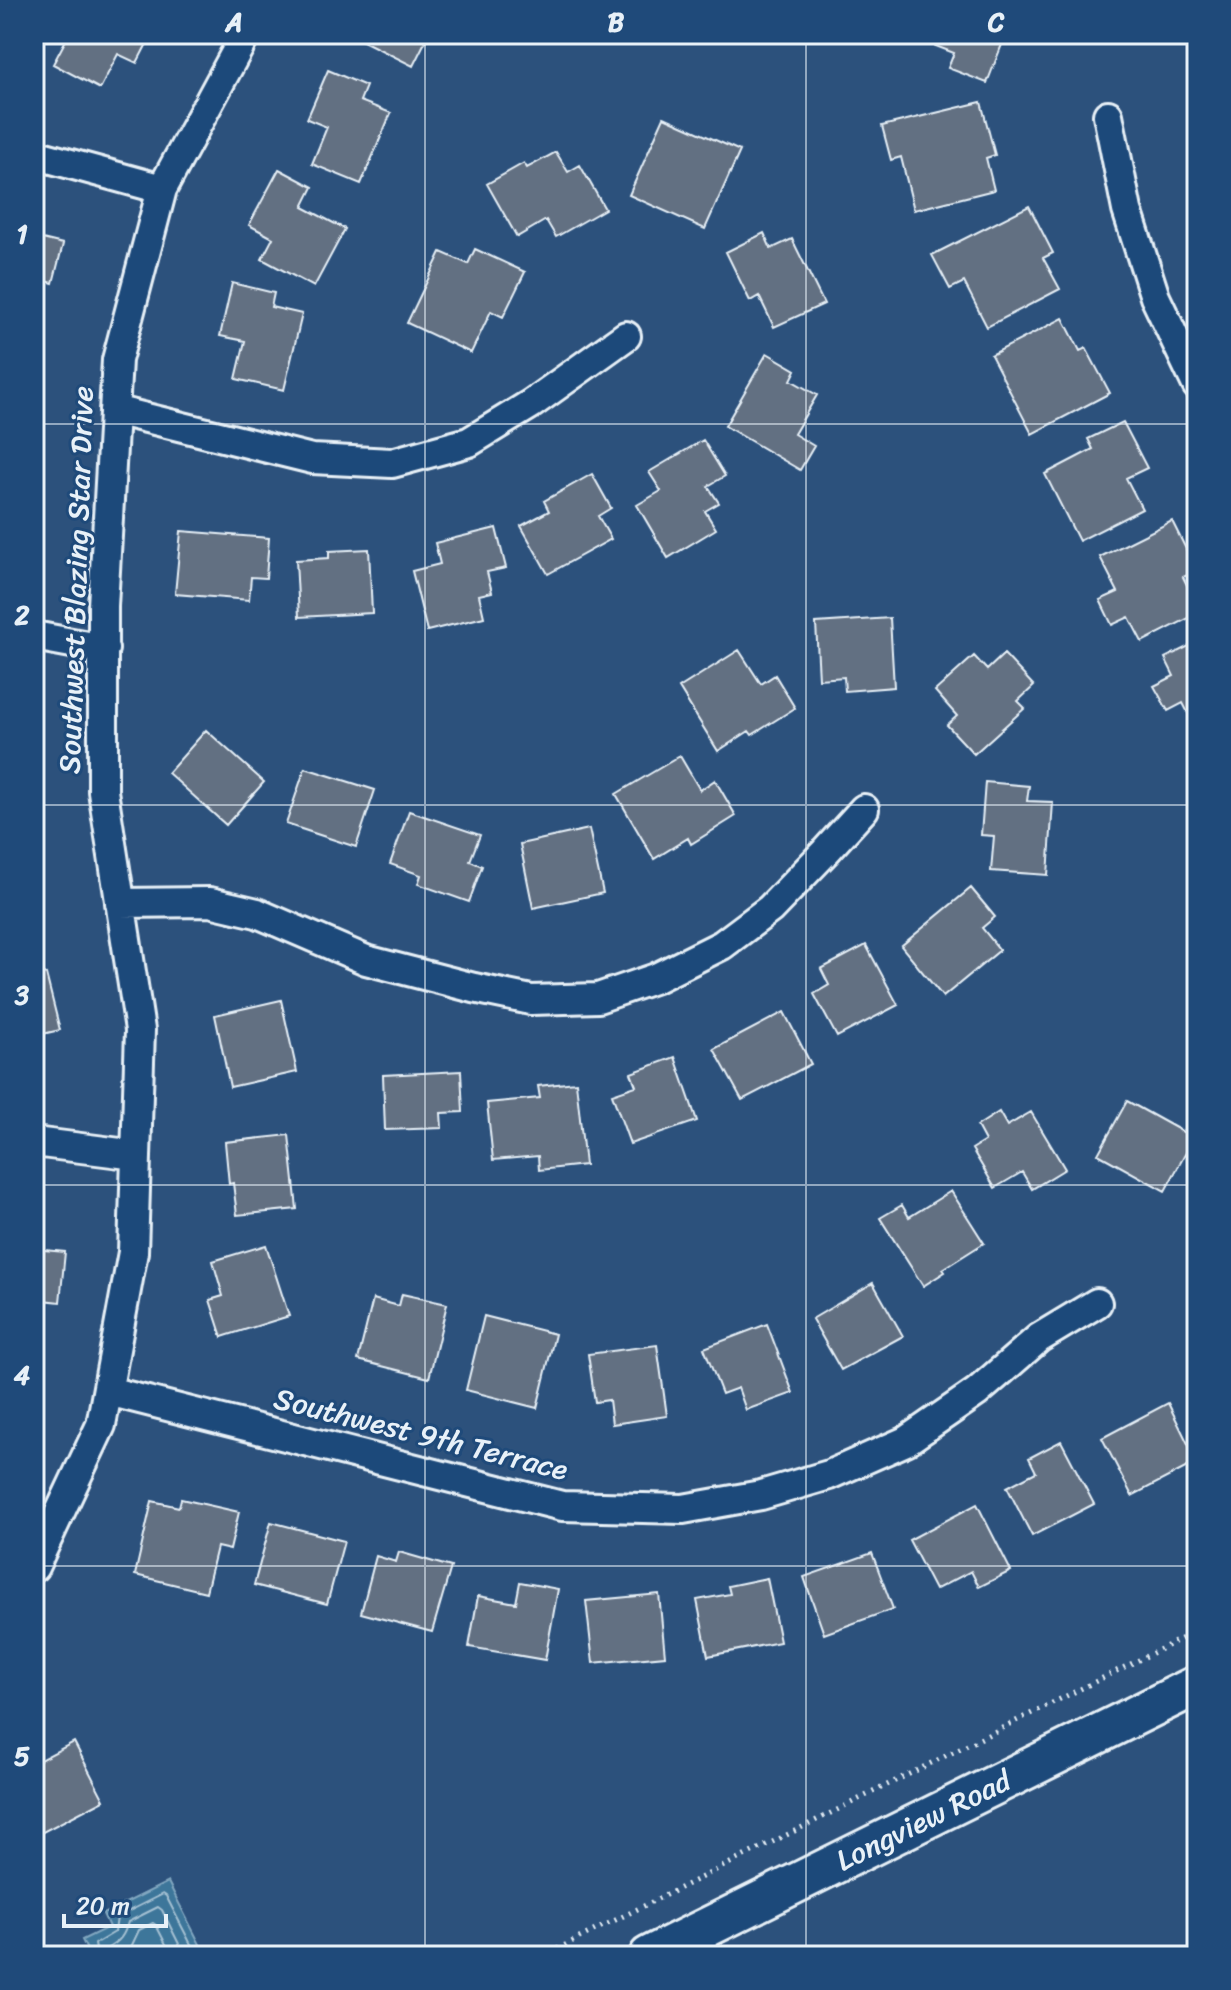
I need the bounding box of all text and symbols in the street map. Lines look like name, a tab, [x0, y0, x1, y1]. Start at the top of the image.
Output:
text: A	[224, 0, 243, 45]
text: B	[608, 0, 625, 45]
text: C	[987, 0, 1005, 45]
text: 1	[16, 211, 28, 257]
street label: Southwest Blazing Star Drive	[42, 385, 110, 775]
text: 2	[13, 592, 30, 638]
text: 3	[14, 972, 30, 1018]
text: 4	[14, 1352, 30, 1398]
street label: Southwest 9th Terrace	[268, 1371, 574, 1497]
text: 5	[14, 1733, 30, 1779]
street label: Longview Road	[826, 1753, 1022, 1887]
scale bar	[64, 1878, 166, 1928]
text: 20 m	[76, 1885, 130, 1927]

